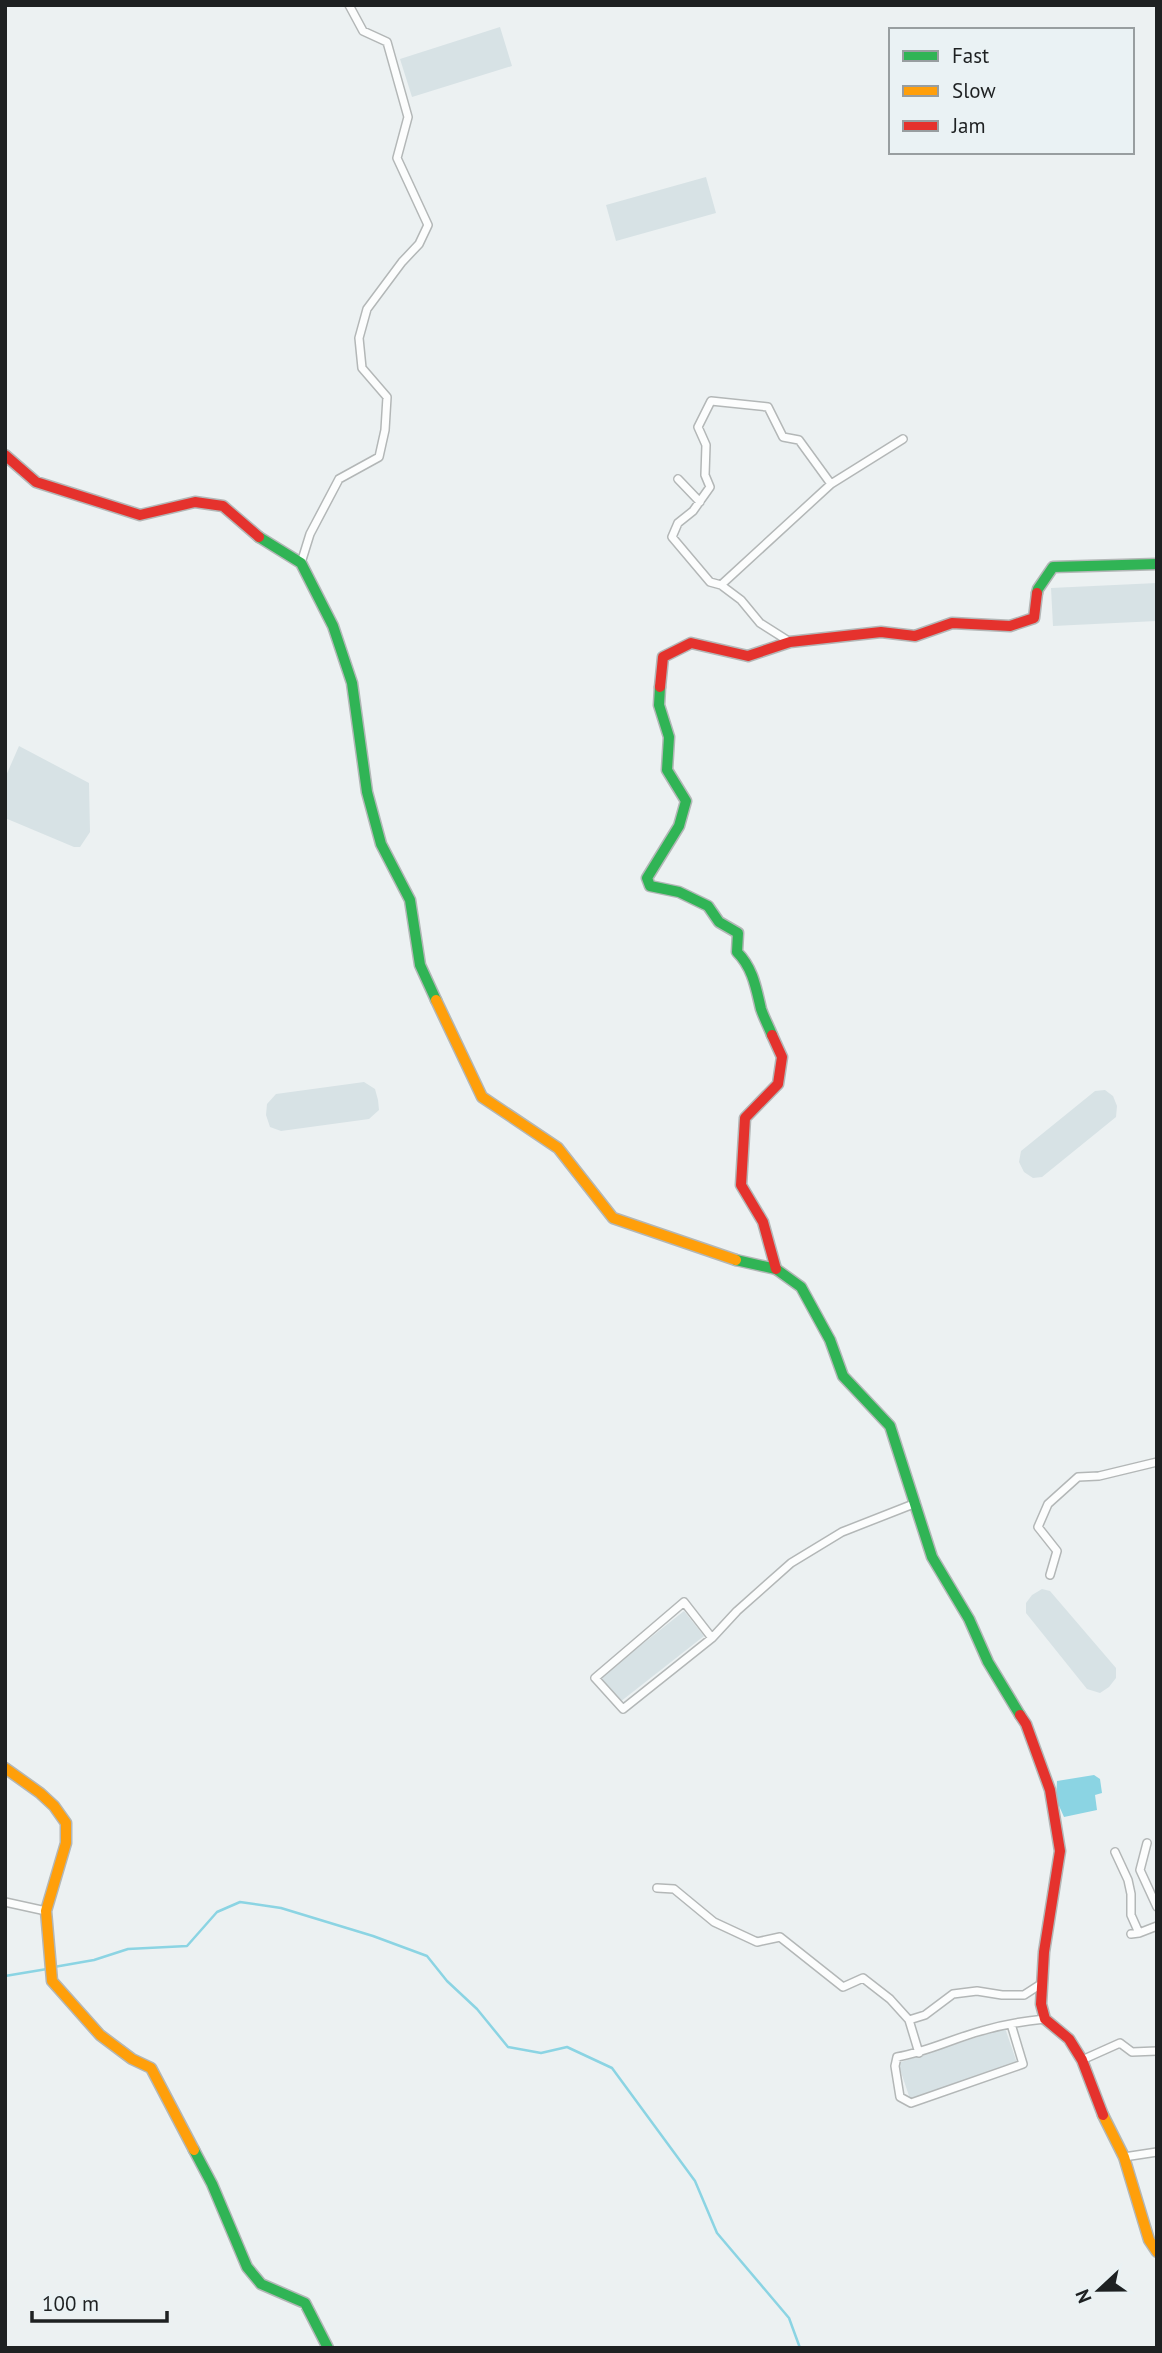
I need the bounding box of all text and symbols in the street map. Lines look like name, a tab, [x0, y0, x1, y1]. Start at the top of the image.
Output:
legend	[889, 28, 1134, 154]
text: Fast	[952, 42, 989, 69]
text: Slow	[952, 77, 996, 104]
text: Jam	[951, 112, 986, 139]
north arrow	[1064, 2255, 1134, 2325]
scale bar	[32, 2280, 166, 2324]
text: N	[1070, 2286, 1097, 2307]
text: 100 m	[42, 2290, 99, 2317]

